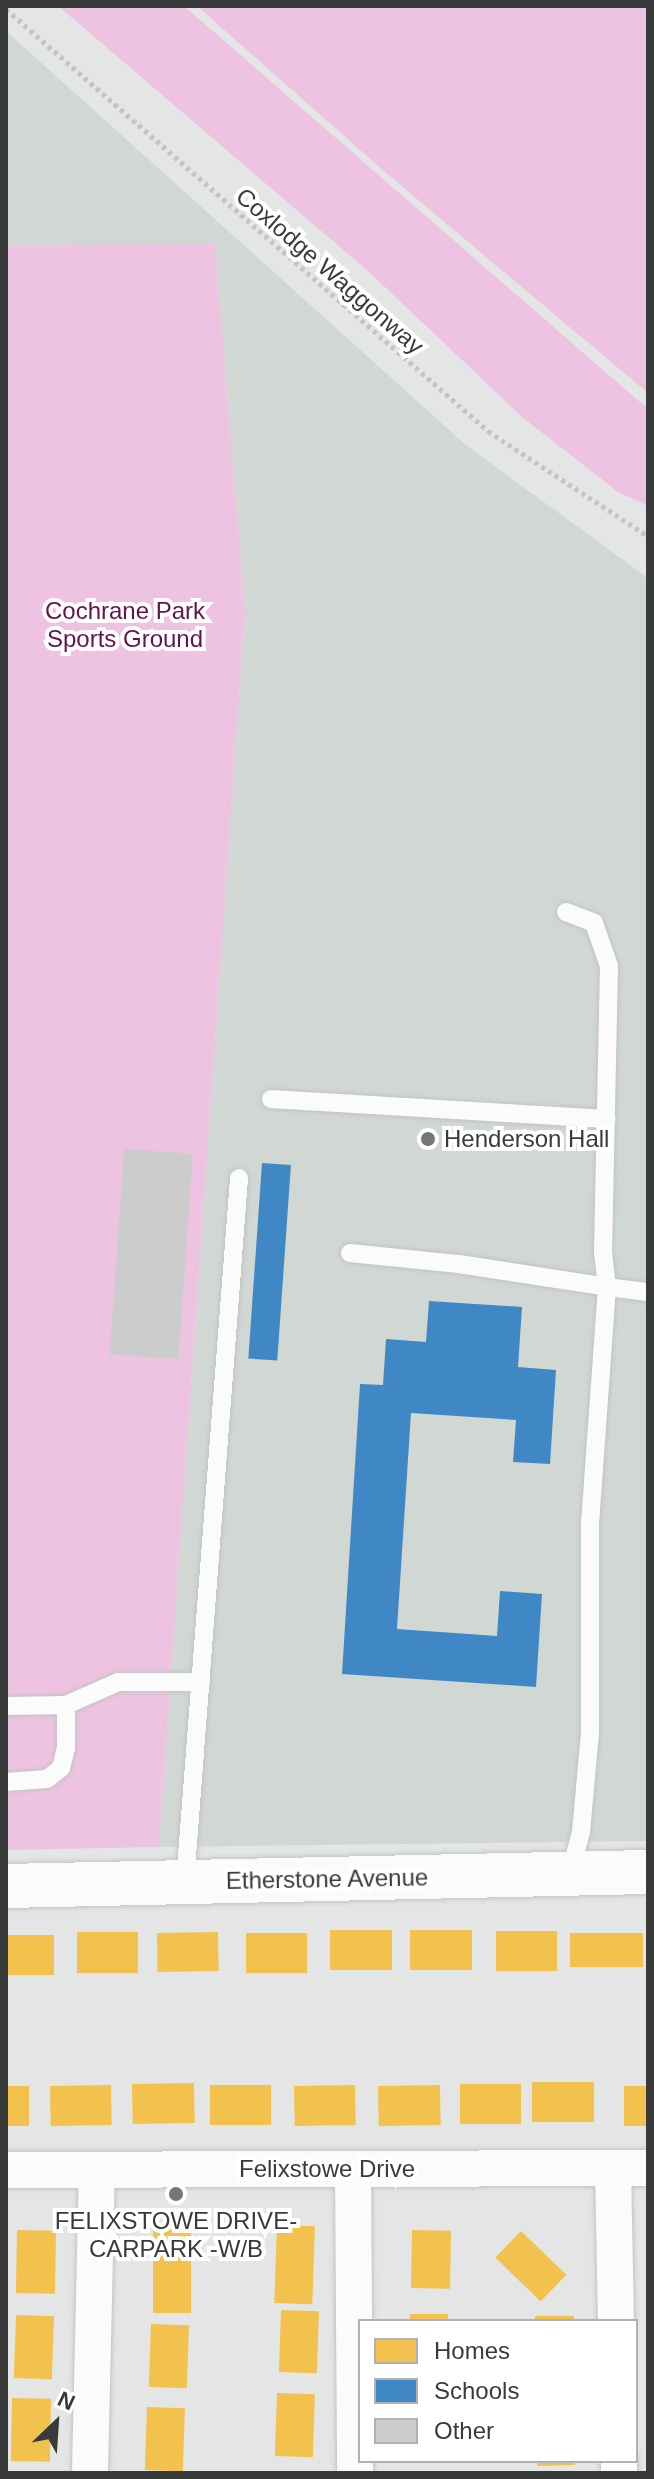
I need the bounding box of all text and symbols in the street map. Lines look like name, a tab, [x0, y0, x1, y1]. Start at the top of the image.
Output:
street label: Coxlodge Waggonway	[230, 182, 430, 360]
park label: Cochrane Park Sports Ground	[45, 597, 205, 653]
place label: Henderson Hall	[444, 1125, 609, 1153]
marker: Henderson Hall	[419, 1130, 437, 1148]
street label: Etherstone Avenue	[225, 1863, 429, 1895]
street label: Felixstowe Drive	[239, 2155, 415, 2183]
marker: FELIXSTOWE DRIVE- CARPARK -W/B	[167, 2185, 185, 2203]
place label: FELIXSTOWE DRIVE- CARPARK -W/B	[55, 2207, 297, 2263]
legend	[358, 2319, 638, 2463]
text: Homes	[434, 2337, 510, 2364]
text: Schools	[434, 2377, 519, 2404]
north arrow	[16, 2383, 96, 2463]
text: N	[54, 2386, 79, 2415]
text: Other	[434, 2417, 494, 2444]

